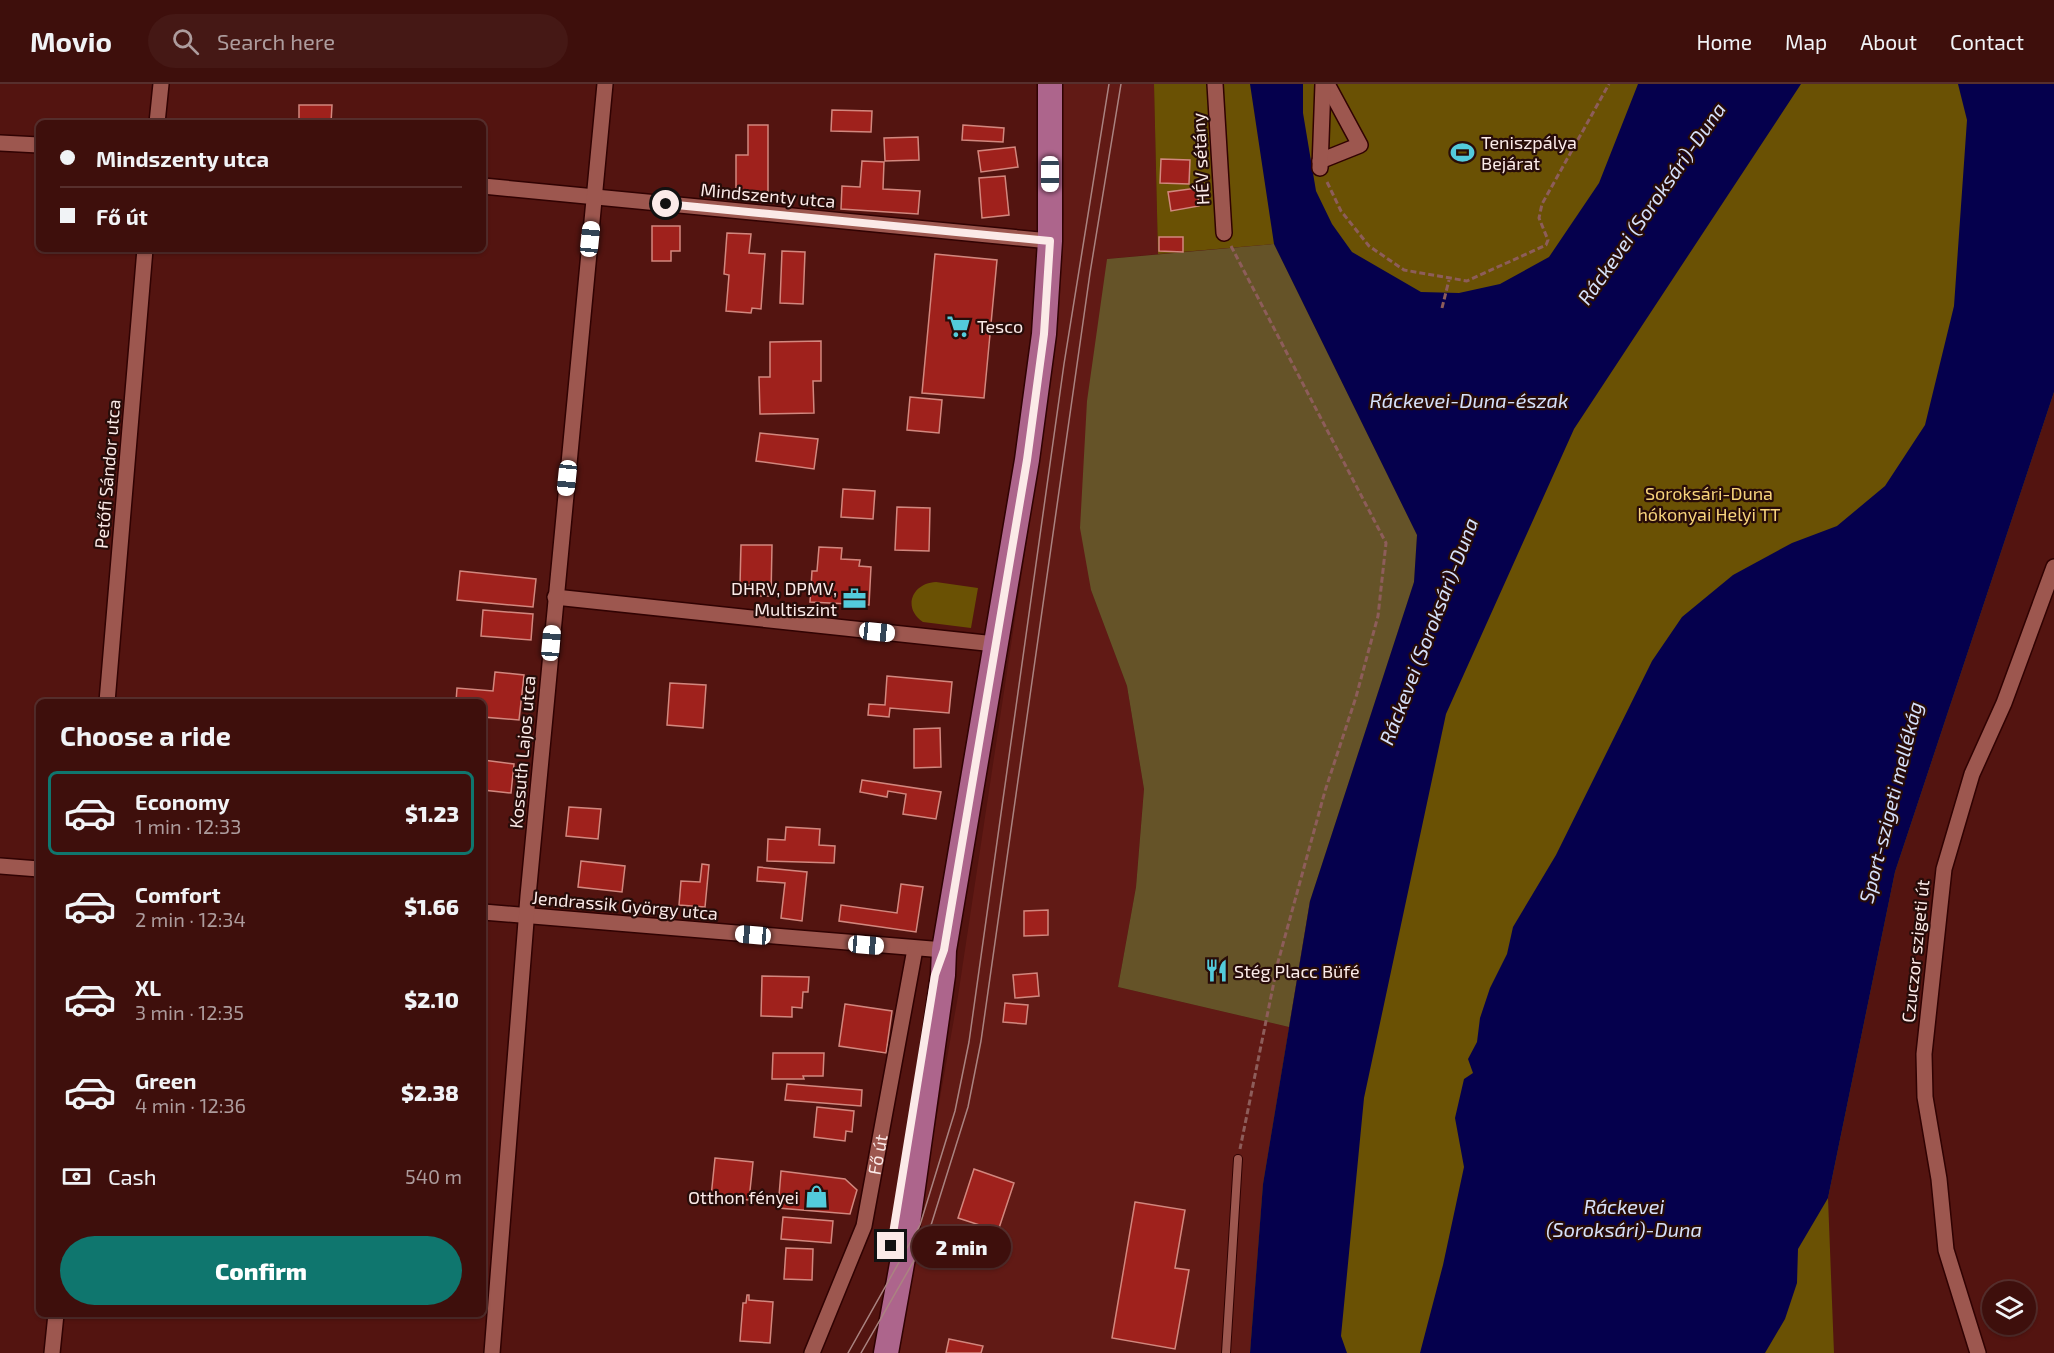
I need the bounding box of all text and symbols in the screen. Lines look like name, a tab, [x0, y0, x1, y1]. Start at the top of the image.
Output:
search box	[148, 14, 568, 68]
text: Movio	[30, 24, 112, 58]
icon: search	[169, 25, 202, 58]
text: Search here	[217, 28, 335, 54]
text: Home	[1696, 29, 1752, 54]
text: Map	[1785, 29, 1827, 54]
text: About	[1860, 29, 1917, 54]
text: Contact	[1950, 29, 2024, 54]
water label: Ráckevei (Soroksári)-Duna	[1572, 97, 1730, 309]
street label: HÉV sétány	[1187, 112, 1213, 206]
place label: Teniszpálya Bejárat	[1481, 131, 1577, 174]
sports icon: Teniszpálya Bejárat	[1450, 139, 1476, 165]
text: Mindszenty utca	[96, 145, 269, 171]
car	[1041, 156, 1059, 192]
street label: Mindszenty utca	[700, 178, 836, 212]
route start	[652, 190, 679, 217]
text: Fő út	[96, 203, 148, 229]
car	[579, 220, 601, 258]
supermarket icon: Tesco	[946, 313, 972, 339]
place label: Tesco	[977, 315, 1023, 337]
water label: Ráckevei-Duna-észak	[1370, 388, 1568, 412]
street label: Petőfi Sándor utca	[90, 398, 124, 550]
car	[556, 459, 578, 497]
park label: Soroksári-Duna hókonyai Helyi TT	[1637, 482, 1781, 525]
water label: Ráckevei (Soroksári)-Duna	[1374, 514, 1482, 748]
place label: DHRV, DPMV, Multiszint	[731, 577, 837, 620]
office icon: DHRV, DPMV, Multiszint	[842, 585, 868, 611]
car	[858, 621, 896, 643]
car	[540, 624, 562, 662]
street label: Kossuth Lajos utca	[504, 675, 540, 829]
water label: Sport-szigeti mellékág	[1853, 699, 1927, 905]
text: Choose a ride	[60, 719, 231, 751]
icon: car	[63, 786, 117, 840]
text: Economy	[135, 788, 230, 814]
text: $1.23	[405, 800, 459, 826]
text: 1 min · 12:33	[135, 814, 241, 838]
street label: Czuczor szigeti út	[1897, 878, 1933, 1024]
icon: car	[63, 879, 117, 933]
text: Comfort	[135, 881, 220, 907]
street label: Jendrassik György utca	[531, 886, 719, 924]
text: $1.66	[404, 893, 459, 919]
text: 2 min · 12:34	[135, 907, 246, 931]
car	[734, 924, 772, 946]
car	[847, 934, 885, 956]
restaurant icon: Stég Placc Büfé	[1203, 958, 1229, 984]
place label: Stég Placc Büfé	[1234, 960, 1360, 982]
icon: car	[63, 972, 117, 1026]
text: XL	[135, 974, 161, 1000]
text: $2.10	[404, 986, 459, 1012]
text: 3 min · 12:35	[135, 1000, 244, 1024]
icon: car	[63, 1065, 117, 1119]
text: Green	[135, 1067, 197, 1093]
text: $2.38	[401, 1079, 459, 1105]
text: 4 min · 12:36	[135, 1093, 246, 1117]
street label: Fő út	[863, 1132, 892, 1176]
icon: cash	[60, 1160, 93, 1193]
text: Cash	[108, 1163, 157, 1189]
text: 540 m	[405, 1164, 462, 1188]
shop icon: Otthon fényei	[804, 1184, 830, 1210]
place label: Otthon fényei	[688, 1186, 799, 1208]
water label: Ráckevei (Soroksári)-Duna	[1546, 1194, 1702, 1241]
callout: 2 min	[912, 1225, 1011, 1267]
route end	[877, 1232, 904, 1259]
text: 2 min	[936, 1235, 987, 1259]
button: Confirm	[60, 1236, 462, 1305]
map controls	[1982, 1281, 2036, 1335]
button: layers	[1982, 1281, 2036, 1335]

